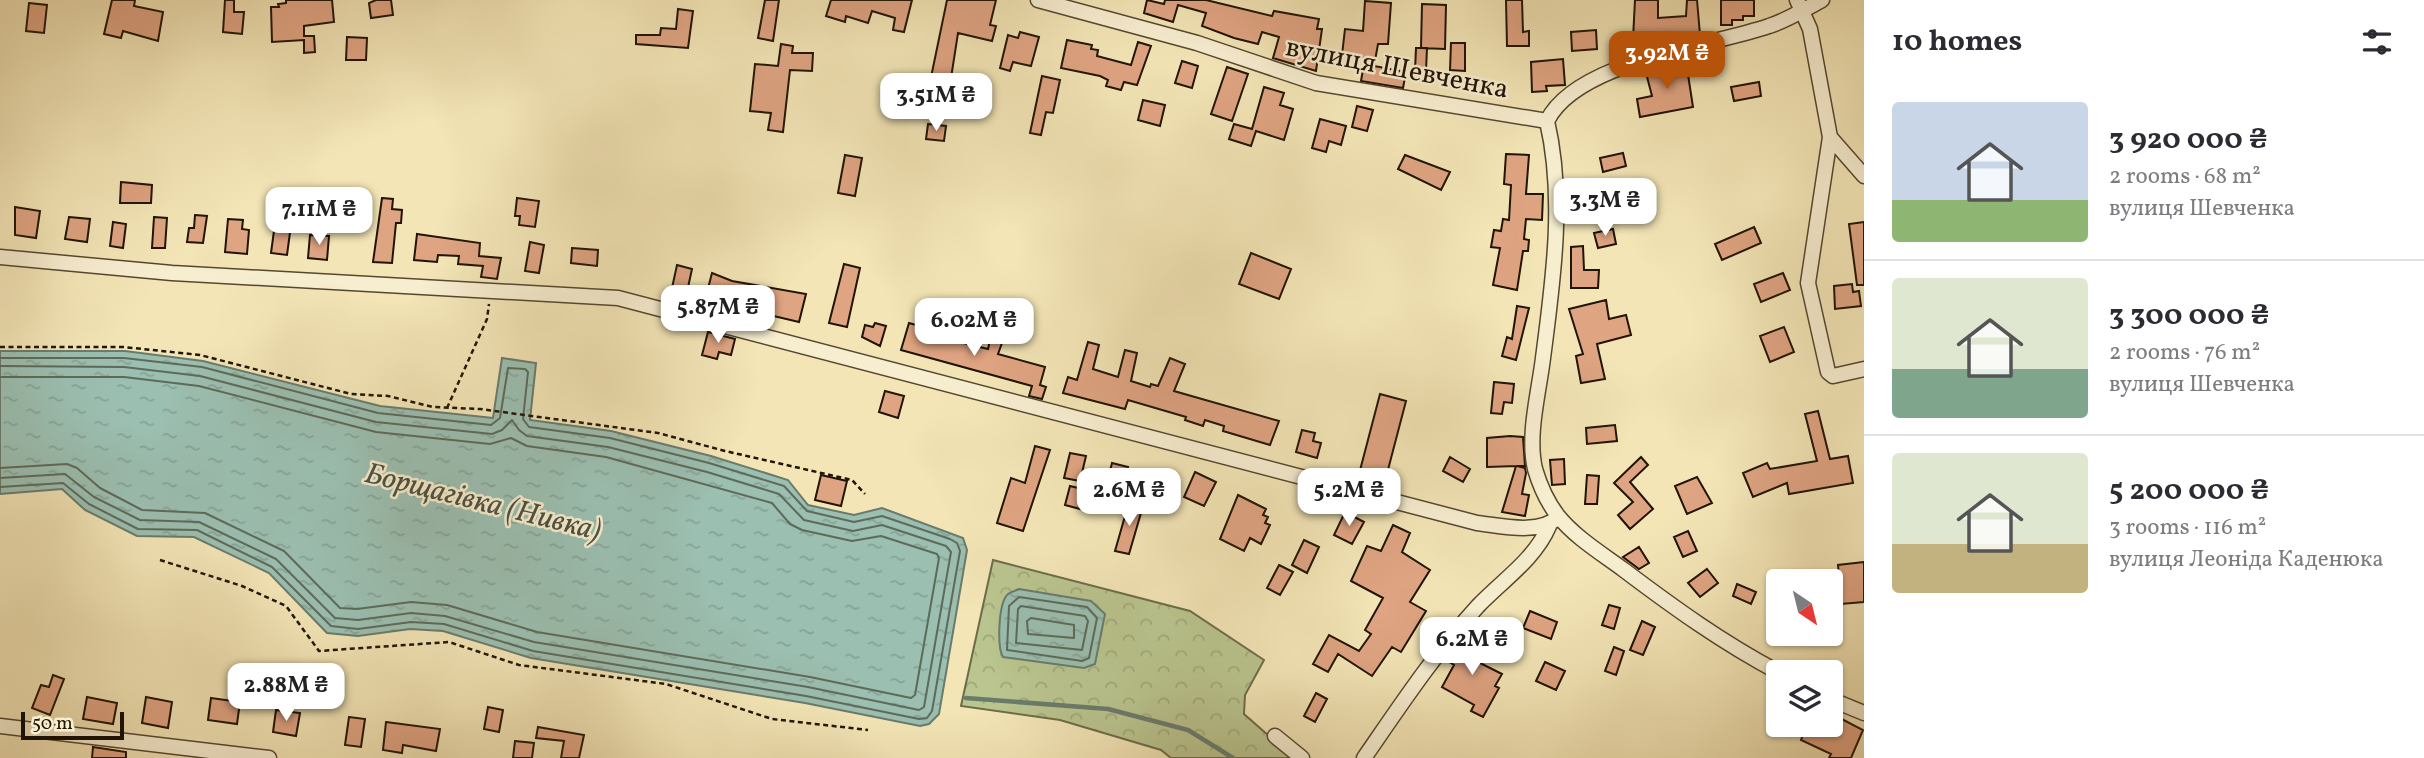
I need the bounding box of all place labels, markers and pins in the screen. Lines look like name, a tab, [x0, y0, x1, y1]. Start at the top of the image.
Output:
pin: 3.92M ₴	[1602, 32, 1732, 91]
pin: 3.51M ₴	[871, 74, 1001, 133]
pin: 3.3M ₴	[1548, 178, 1662, 238]
pin: 7.11M ₴	[254, 188, 384, 247]
pin: 5.87M ₴	[653, 286, 783, 345]
pin: 6.02M ₴	[909, 298, 1039, 358]
pin: 2.6M ₴	[1072, 468, 1186, 528]
pin: 5.2M ₴	[1292, 468, 1406, 528]
pin: 6.2M ₴	[1415, 618, 1529, 677]
pin: 2.88M ₴	[221, 664, 351, 723]

